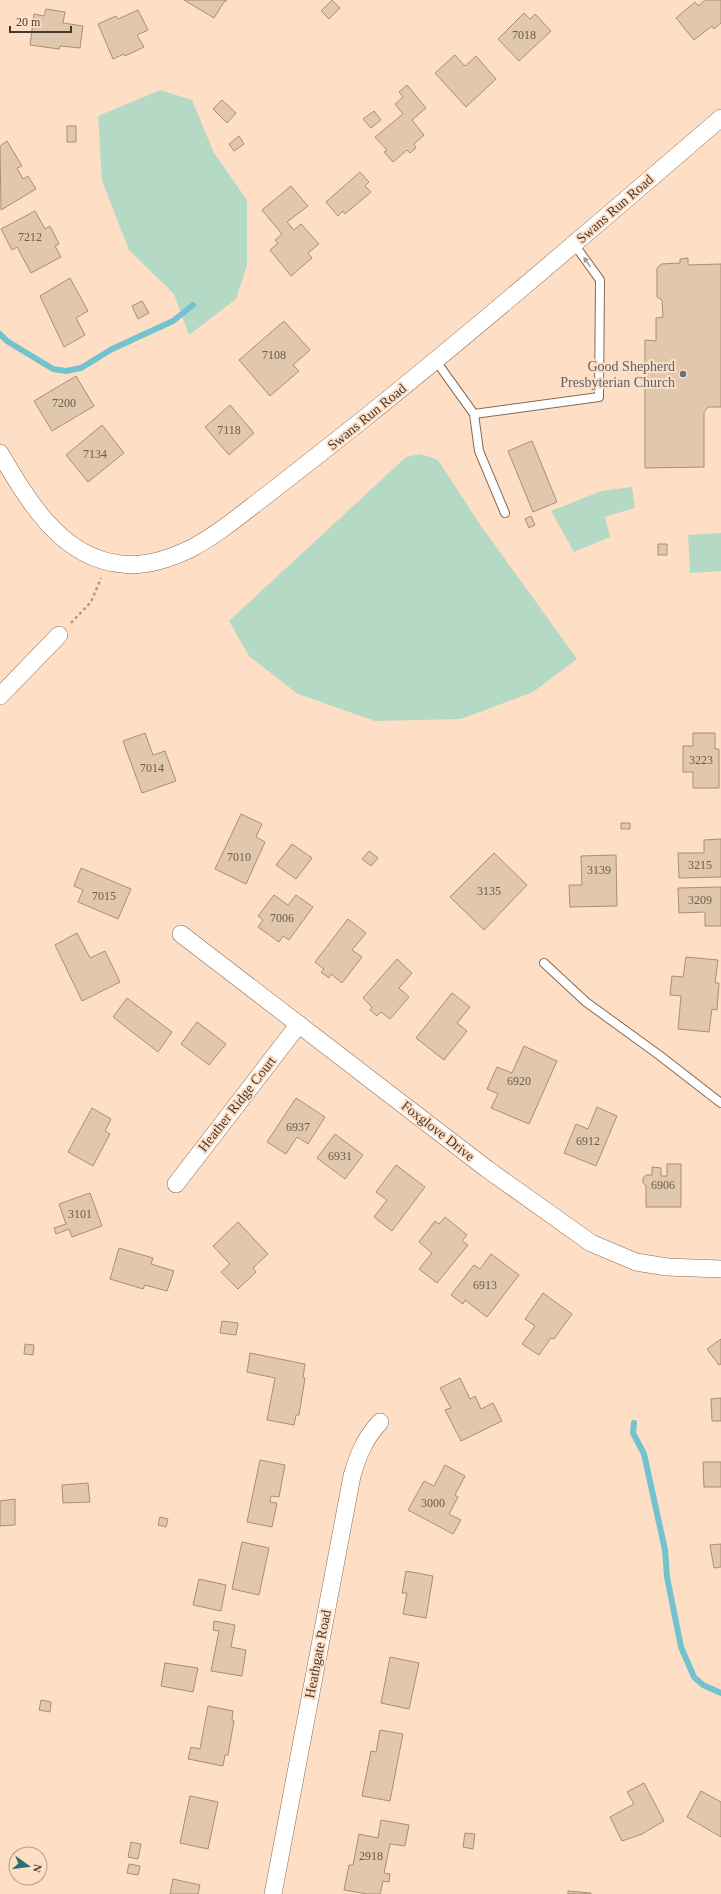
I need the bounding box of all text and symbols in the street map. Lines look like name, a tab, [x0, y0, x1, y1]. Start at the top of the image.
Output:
scale bar	[10, 8, 71, 34]
text: 20 m	[16, 15, 41, 29]
house number: 7018	[512, 28, 536, 42]
street label: Swans Run Road	[574, 172, 656, 246]
house number: 7212	[18, 230, 42, 244]
one-way arrow	[583, 257, 591, 268]
house number: 7108	[262, 348, 286, 362]
place label: Good Shepherd Presbyterian Church	[560, 359, 675, 390]
marker: Good Shepherd Presbyterian Church	[678, 369, 688, 379]
street label: Swans Run Road	[325, 381, 409, 453]
house number: 7200	[52, 396, 76, 410]
house number: 7118	[217, 423, 241, 437]
house number: 7134	[83, 447, 107, 461]
house number: 3223	[689, 753, 713, 767]
house number: 7014	[140, 761, 164, 775]
house number: 7010	[227, 850, 251, 864]
house number: 3215	[688, 858, 712, 872]
house number: 3139	[587, 863, 611, 877]
house number: 3135	[477, 884, 501, 898]
house number: 7015	[92, 889, 116, 903]
house number: 3209	[688, 893, 712, 907]
house number: 7006	[270, 911, 294, 925]
street label: Heather Ridge Court	[195, 1053, 279, 1155]
house number: 6920	[507, 1074, 531, 1088]
street label: Foxglove Drive	[399, 1098, 477, 1164]
house number: 6937	[286, 1120, 310, 1134]
house number: 6912	[576, 1134, 600, 1148]
house number: 6931	[328, 1149, 352, 1163]
house number: 6906	[651, 1178, 675, 1192]
house number: 3101	[68, 1207, 92, 1221]
house number: 6913	[473, 1278, 497, 1292]
house number: 3000	[421, 1496, 445, 1510]
street label: Heathgate Road	[302, 1608, 334, 1700]
north arrow	[8, 1846, 48, 1886]
house number: 2918	[359, 1849, 383, 1863]
text: N	[31, 1863, 44, 1874]

